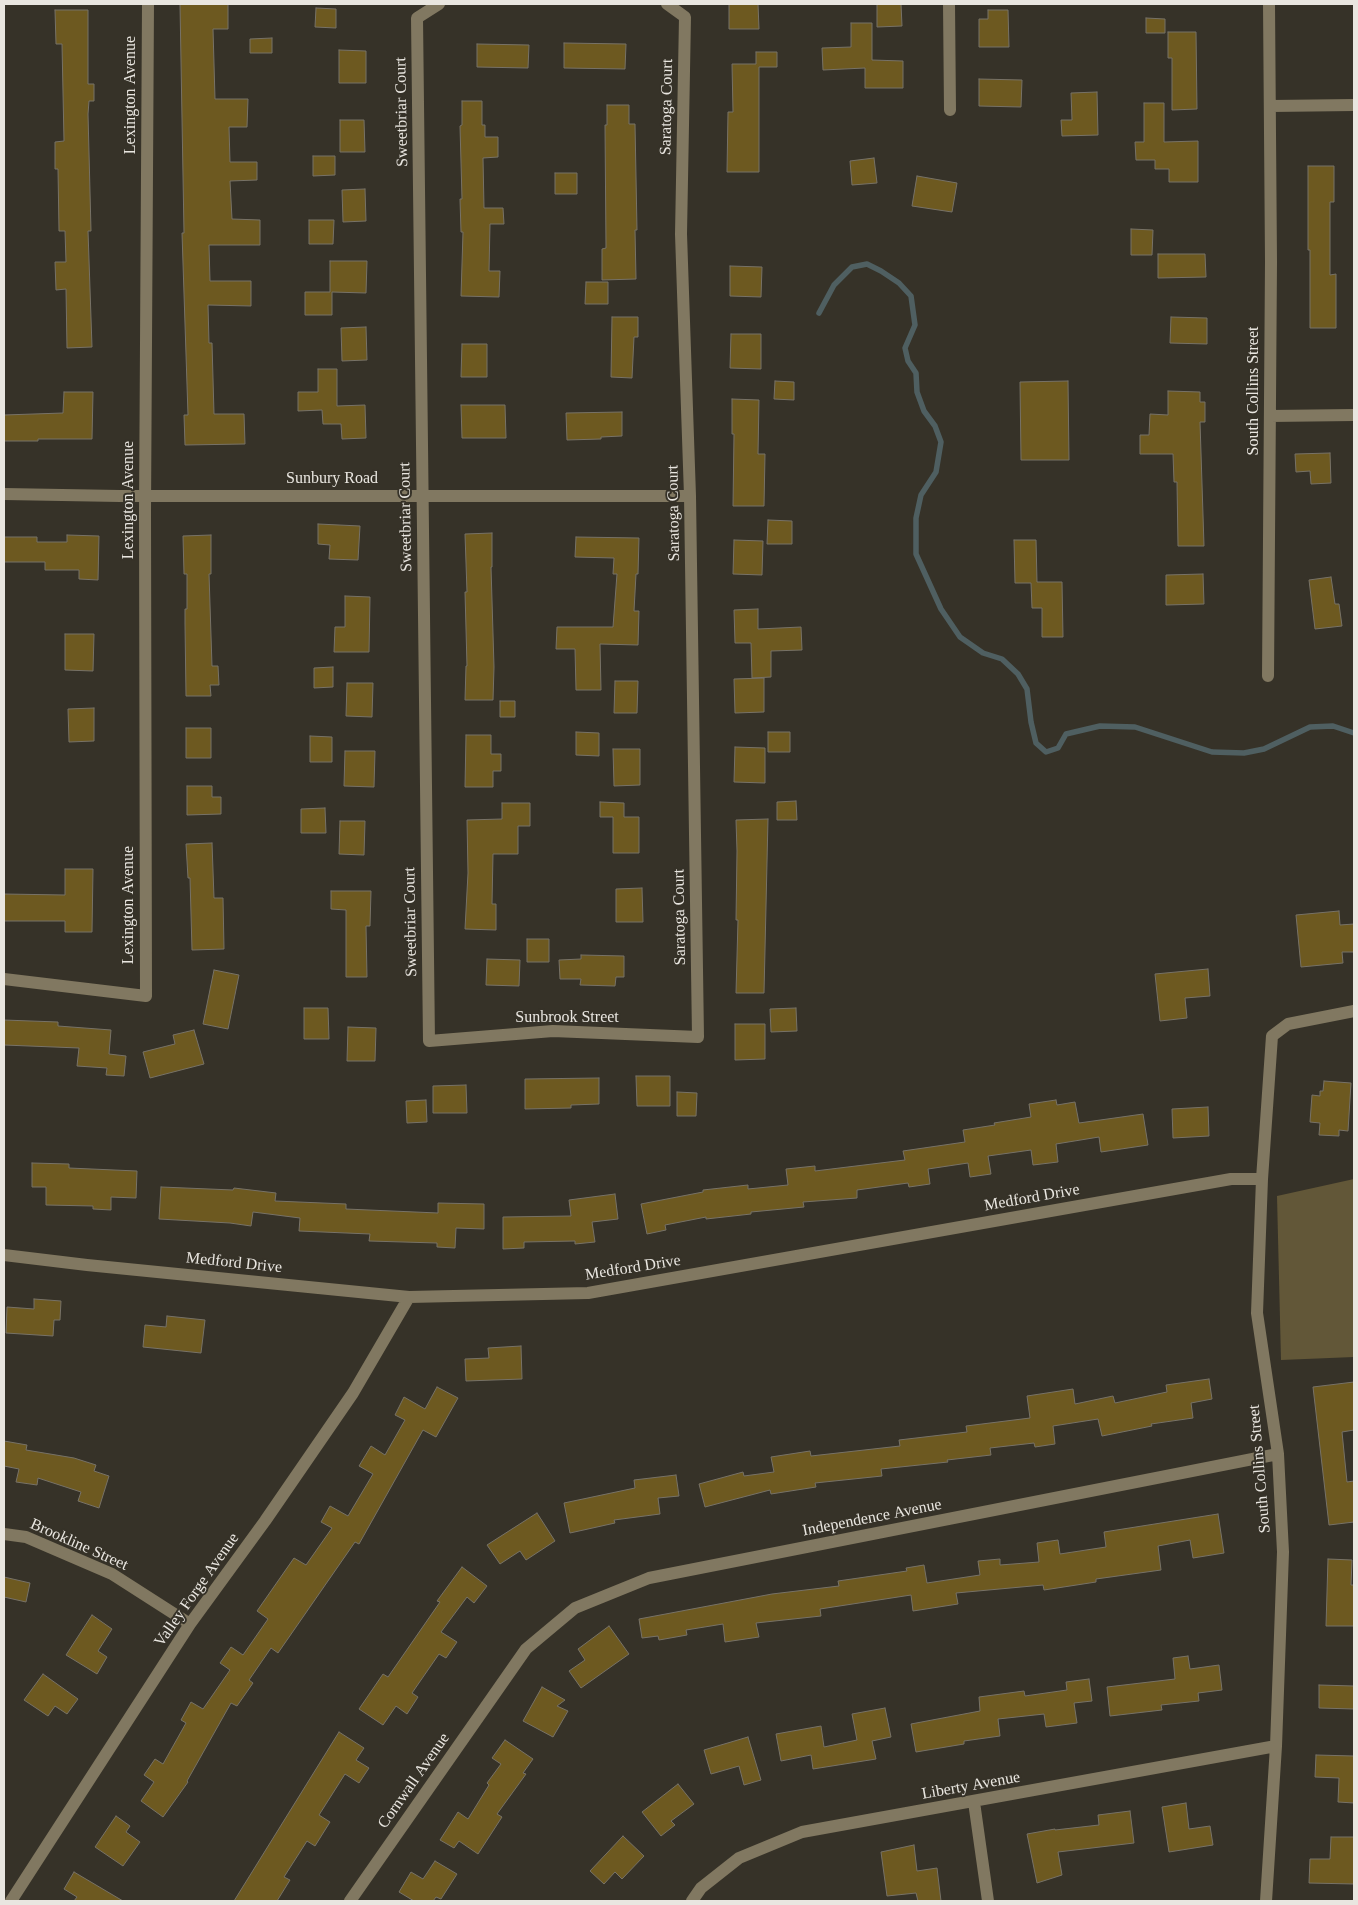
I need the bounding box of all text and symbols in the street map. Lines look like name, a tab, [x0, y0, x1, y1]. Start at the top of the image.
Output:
street label: Lexington Avenue	[121, 36, 141, 154]
street label: Sweetbriar Court	[391, 57, 413, 167]
street label: Saratoga Court	[657, 59, 677, 155]
street label: South Collins Street	[1244, 327, 1264, 455]
street label: Lexington Avenue	[119, 441, 139, 559]
street label: Sweetbriar Court	[395, 462, 417, 572]
street label: Saratoga Court	[664, 465, 684, 561]
street label: Sunbury Road	[286, 469, 378, 489]
street label: Lexington Avenue	[119, 846, 139, 964]
street label: Sweetbriar Court	[400, 867, 422, 977]
street label: Saratoga Court	[670, 869, 690, 965]
street label: Sunbrook Street	[515, 1008, 619, 1028]
street label: Medford Drive	[983, 1180, 1081, 1216]
street label: Medford Drive	[185, 1248, 283, 1278]
street label: Medford Drive	[584, 1251, 682, 1285]
street label: South Collins Street	[1245, 1404, 1275, 1534]
street label: Independence Avenue	[801, 1495, 943, 1541]
street label: Brookline Street	[27, 1515, 131, 1575]
street label: Valley Forge Avenue	[151, 1529, 243, 1651]
street label: Cornwall Avenue	[374, 1730, 454, 1832]
street label: Liberty Avenue	[920, 1768, 1022, 1804]

